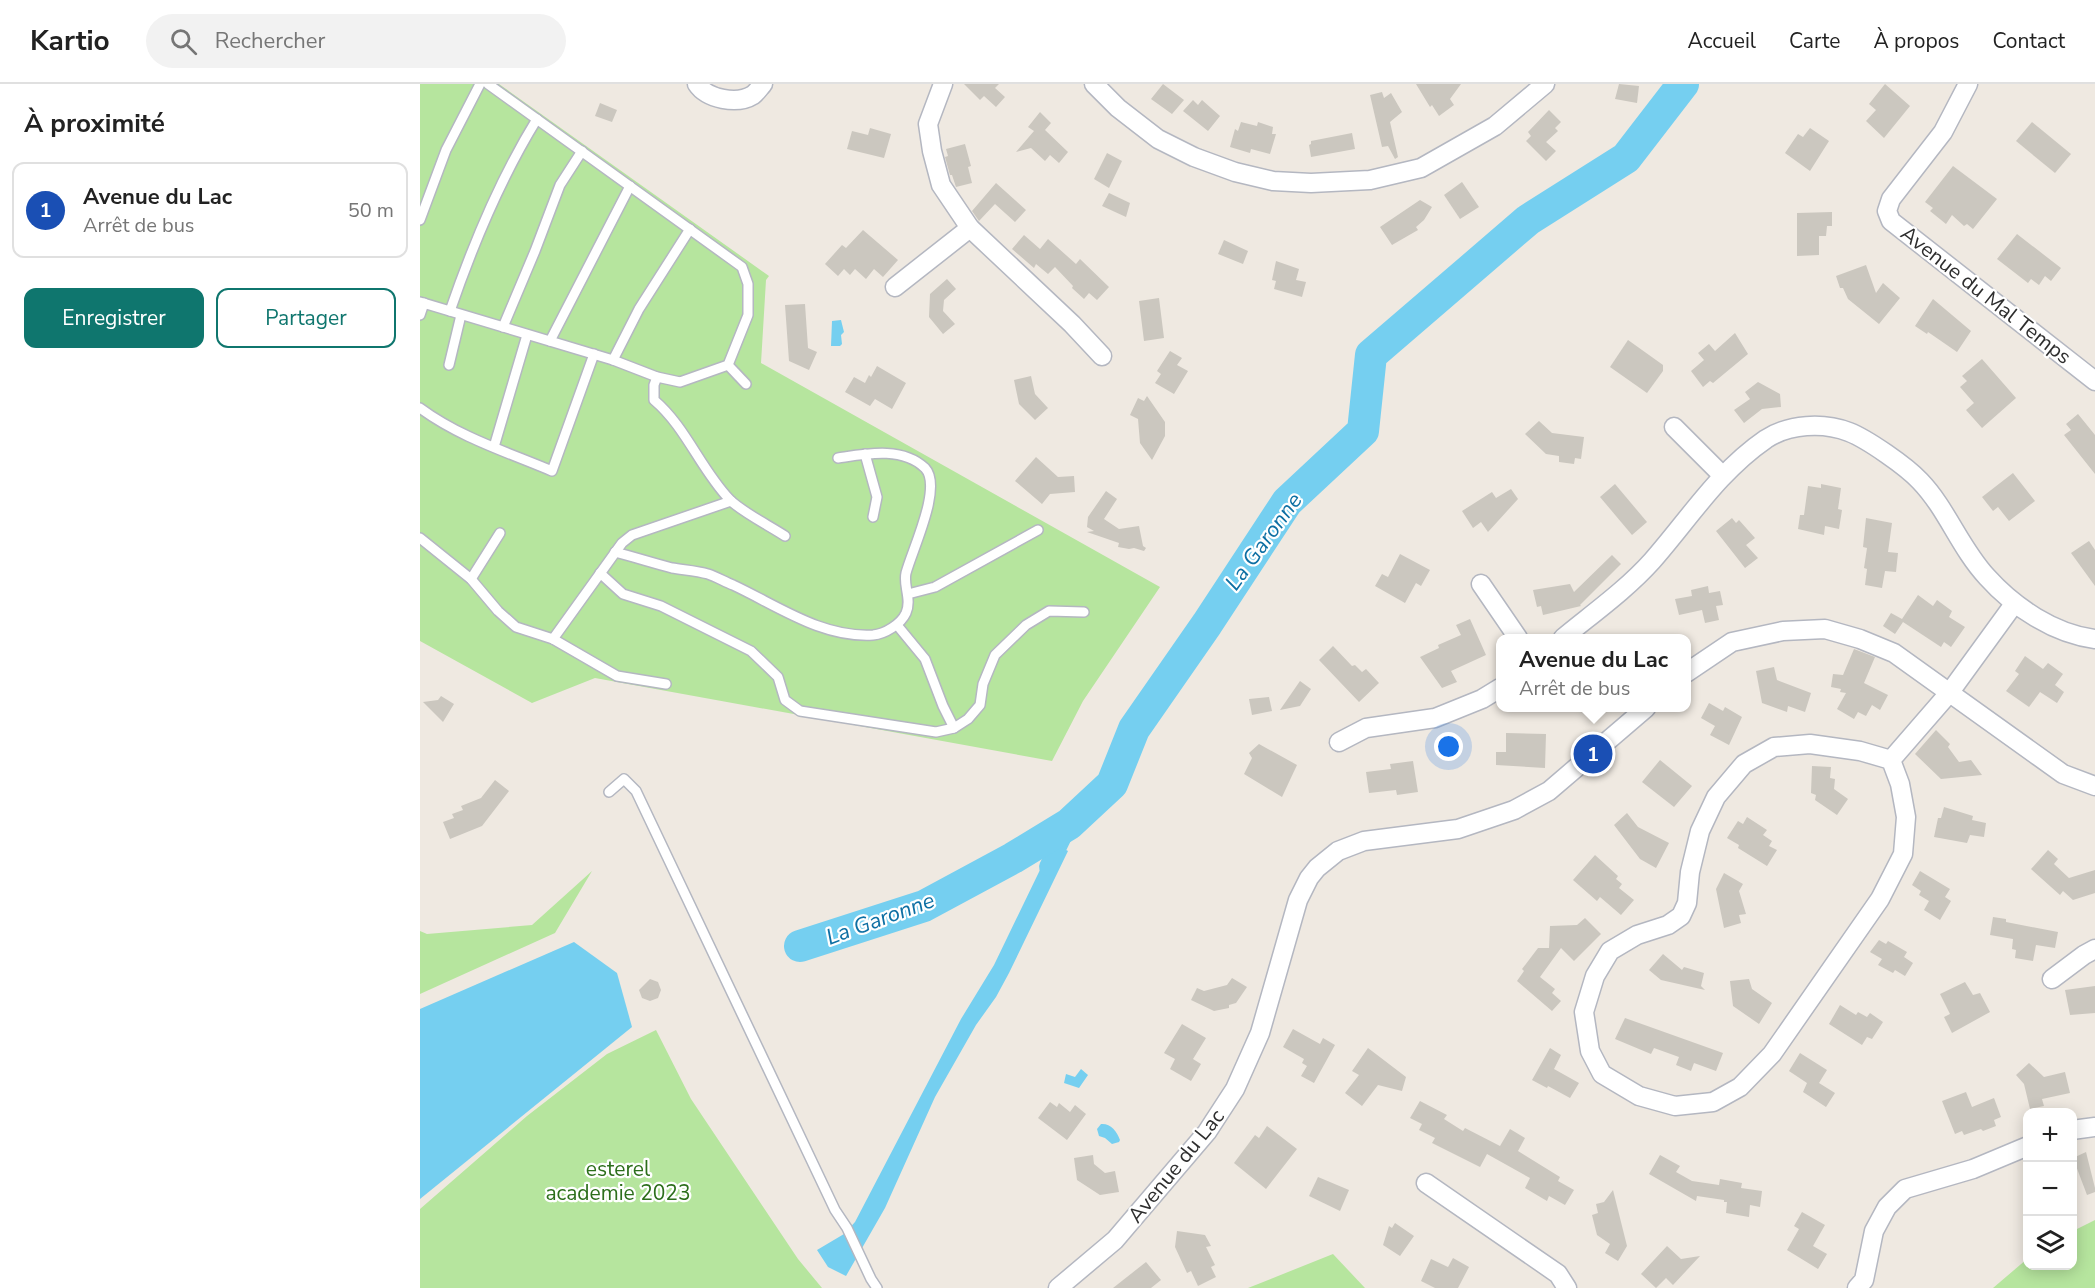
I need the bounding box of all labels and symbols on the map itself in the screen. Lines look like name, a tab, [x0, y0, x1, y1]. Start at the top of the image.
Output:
street label: Avenue du Mal Temps	[1895, 219, 2077, 371]
water label: La Garonne	[1218, 487, 1309, 596]
your location	[1434, 732, 1463, 761]
pin: 1	[1574, 732, 1612, 776]
water label: La Garonne	[822, 885, 939, 952]
street label: Avenue du Lac	[1122, 1103, 1231, 1229]
park label: esterel academie 2023	[545, 1155, 691, 1207]

